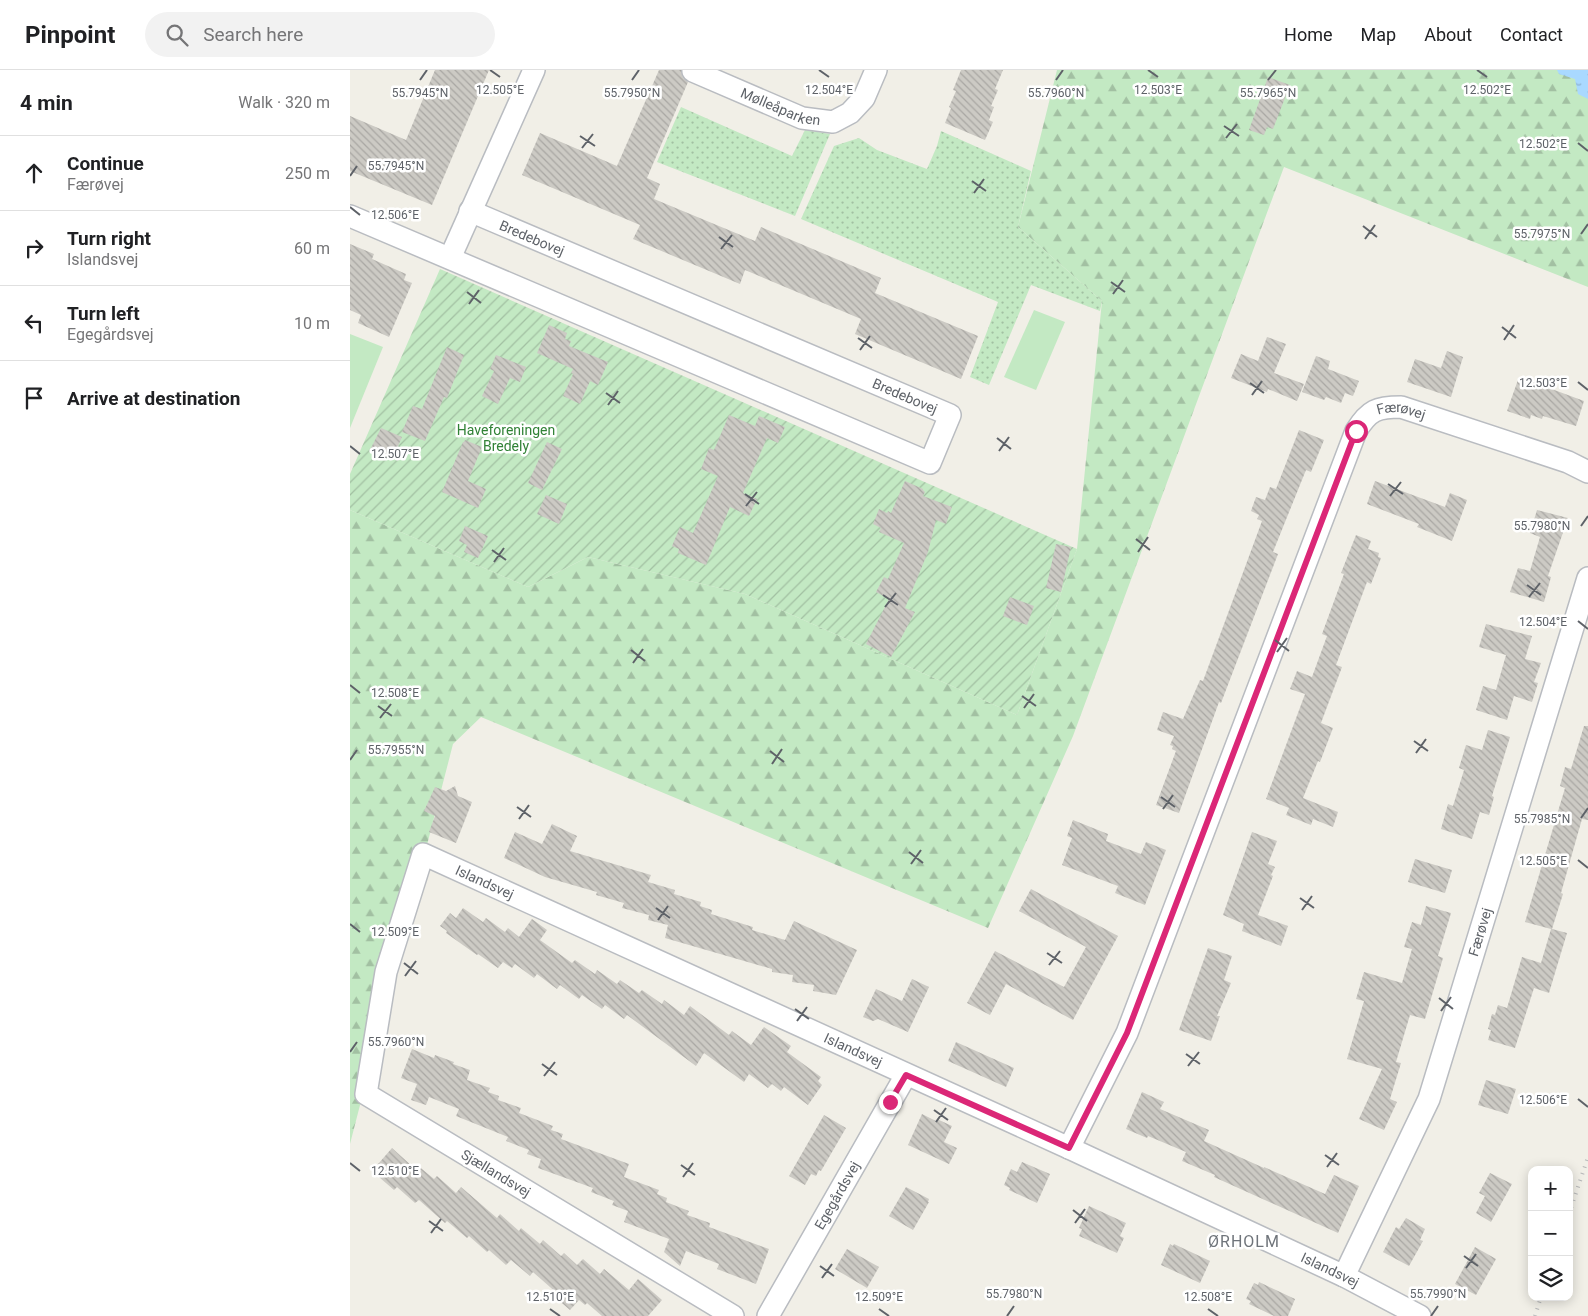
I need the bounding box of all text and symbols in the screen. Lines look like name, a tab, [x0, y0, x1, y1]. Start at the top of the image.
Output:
search box	[145, 12, 495, 57]
text: Pinpoint	[25, 21, 115, 49]
icon: search	[163, 21, 191, 49]
text: Search here	[203, 23, 303, 46]
text: Home	[1284, 24, 1333, 45]
text: Map	[1361, 24, 1396, 45]
text: About	[1424, 24, 1472, 45]
text: Contact	[1500, 24, 1563, 45]
text: 12.505°E	[476, 83, 524, 97]
text: 12.504°E	[805, 83, 853, 97]
text: 12.503°E	[1134, 83, 1182, 97]
text: 12.502°E	[1463, 83, 1511, 97]
street label: Mølleåparken	[738, 85, 821, 128]
text: 55.7945°N	[392, 86, 448, 100]
text: 55.7950°N	[604, 86, 660, 100]
text: 55.7960°N	[1028, 86, 1084, 100]
text: 55.7965°N	[1240, 86, 1296, 100]
text: 4 min	[20, 91, 73, 115]
text: Walk · 320 m	[238, 93, 330, 112]
text: 12.502°E	[1519, 137, 1567, 151]
text: Continue	[67, 152, 144, 175]
icon: ahead	[20, 159, 48, 187]
text: 55.7945°N	[368, 159, 424, 173]
text: 250 m	[285, 164, 330, 183]
text: Færøvej	[67, 175, 124, 194]
text: 12.506°E	[371, 208, 419, 222]
street label: Bredebovej	[497, 217, 567, 259]
text: Turn right	[67, 227, 151, 250]
text: 55.7975°N	[1514, 227, 1570, 241]
icon: right	[20, 234, 48, 262]
text: 60 m	[294, 239, 330, 258]
text: Islandsvej	[67, 250, 138, 269]
text: Turn left	[67, 302, 140, 325]
icon: left	[20, 309, 48, 337]
text: 10 m	[294, 314, 330, 333]
text: Egegårdsvej	[67, 325, 154, 344]
street label: Bredebovej	[870, 375, 940, 417]
text: 12.503°E	[1519, 376, 1567, 390]
icon: arrive	[20, 384, 48, 412]
text: Arrive at destination	[67, 387, 240, 410]
street label: Færøvej	[1375, 399, 1428, 423]
route start	[1345, 420, 1368, 443]
park label: Haveforeningen Bredely	[457, 422, 555, 454]
text: 12.507°E	[371, 447, 419, 461]
text: 55.7980°N	[1514, 519, 1570, 533]
text: 12.504°E	[1519, 615, 1567, 629]
text: 12.508°E	[371, 686, 419, 700]
text: 55.7955°N	[368, 743, 424, 757]
text: 55.7985°N	[1514, 812, 1570, 826]
text: 12.505°E	[1519, 854, 1567, 868]
street label: Islandsvej	[453, 862, 516, 902]
street label: Færøvej	[1465, 906, 1495, 958]
text: 12.509°E	[371, 925, 419, 939]
street label: Islandsvej	[822, 1030, 885, 1070]
text: 55.7960°N	[368, 1035, 424, 1049]
route end	[879, 1091, 902, 1114]
text: 12.506°E	[1519, 1093, 1567, 1107]
street label: Sjællandsvej	[458, 1146, 534, 1200]
street label: Egegårdsvej	[811, 1158, 863, 1232]
text: 12.510°E	[371, 1164, 419, 1178]
map controls	[1528, 1166, 1573, 1301]
button: +	[1528, 1166, 1573, 1211]
button: −	[1528, 1211, 1573, 1256]
district label: ØRHOLM	[1208, 1232, 1280, 1251]
street label: Islandsvej	[1298, 1249, 1362, 1290]
button: layers	[1528, 1256, 1573, 1301]
text: 55.7980°N	[986, 1287, 1042, 1301]
text: 55.7990°N	[1410, 1287, 1466, 1301]
text: 12.510°E	[526, 1290, 574, 1304]
text: 12.509°E	[855, 1290, 903, 1304]
text: 12.508°E	[1184, 1290, 1232, 1304]

